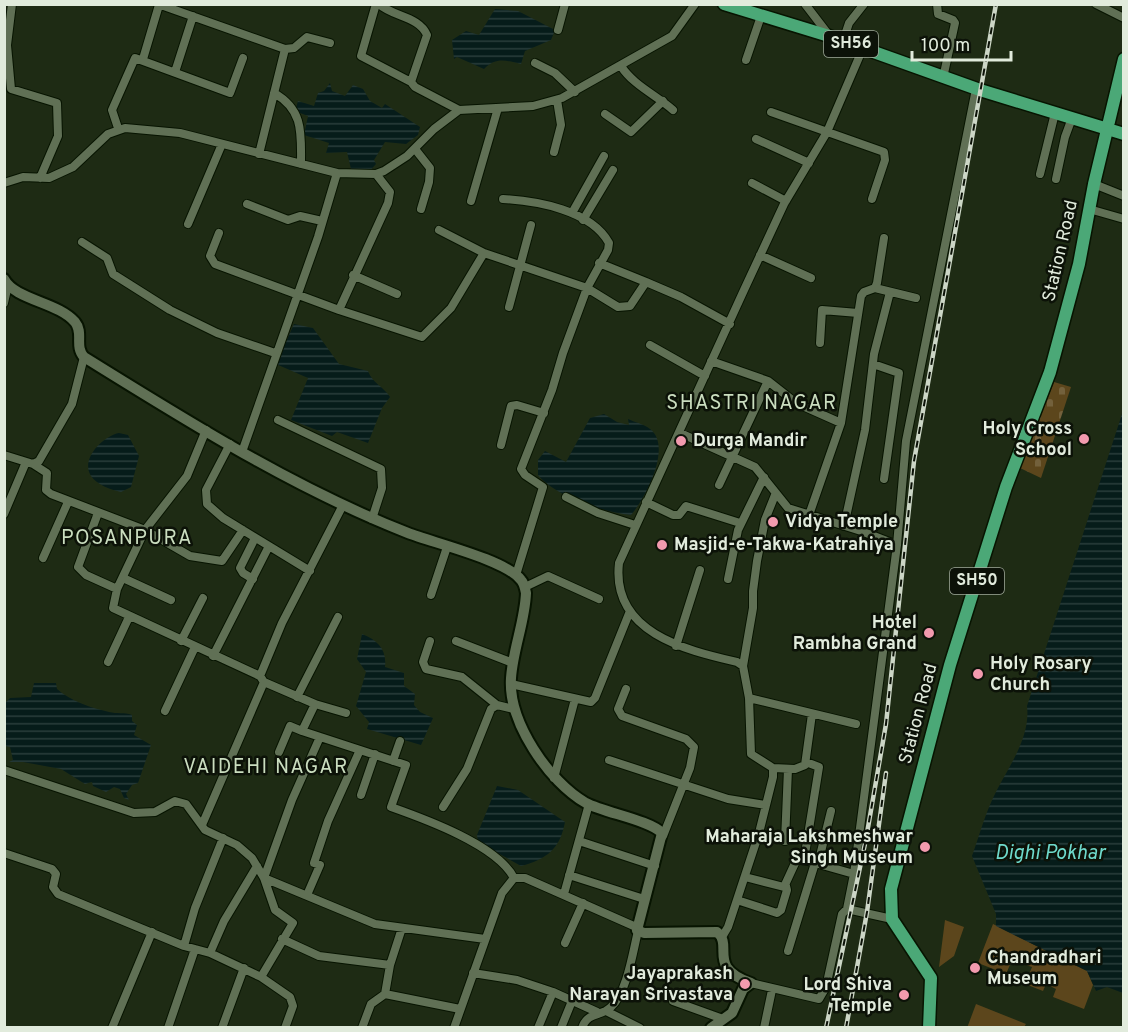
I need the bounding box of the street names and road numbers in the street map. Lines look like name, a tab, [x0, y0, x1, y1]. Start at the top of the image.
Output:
road number: SH56	[824, 31, 878, 57]
street label: Station Road	[1038, 198, 1084, 304]
road number: SH50	[950, 568, 1004, 594]
street label: Station Road	[895, 661, 943, 767]

